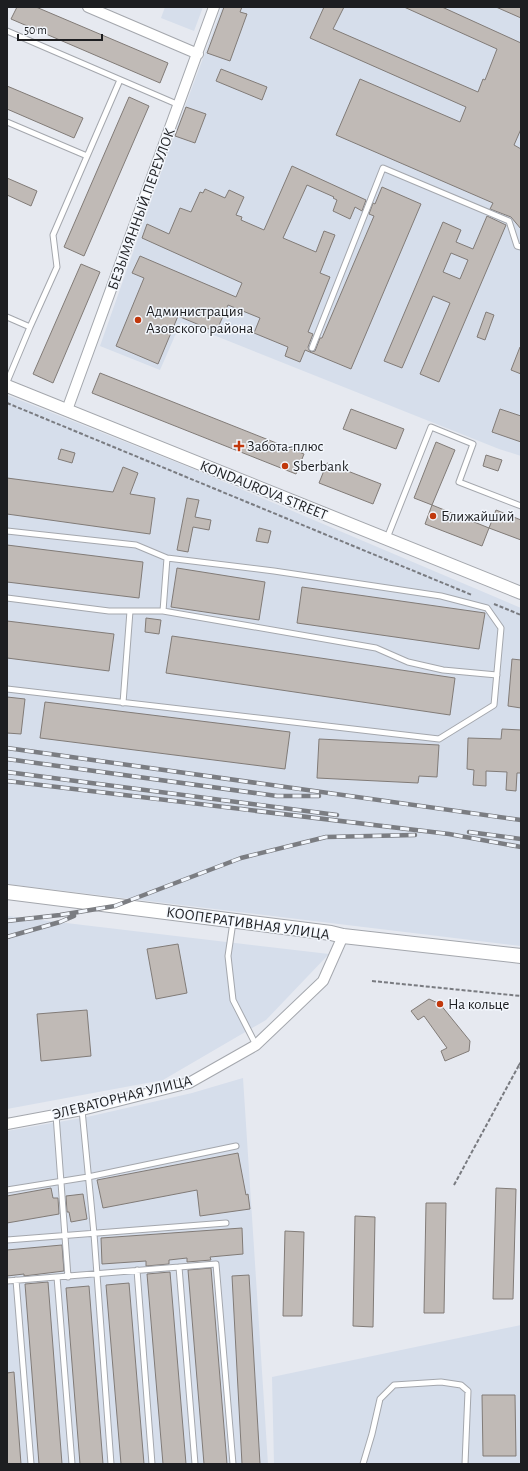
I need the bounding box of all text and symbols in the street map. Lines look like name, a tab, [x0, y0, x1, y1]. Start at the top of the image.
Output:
scale bar	[18, 16, 102, 42]
text: 50 m	[24, 24, 47, 36]
street label: БЕЗЫМЯННЫЙ ПЕРЕУЛОК	[105, 126, 178, 292]
place label: Администрация Азовского района	[146, 304, 254, 336]
marker: Администрация Азовского района	[133, 315, 143, 325]
place label: Забота-плюс	[247, 439, 324, 454]
marker: Забота-плюс	[234, 441, 244, 451]
street label: KONDAUROVA STREET	[198, 458, 330, 523]
place label: Sberbank	[293, 459, 349, 474]
marker: Sberbank	[280, 461, 290, 471]
place label: Ближайший	[441, 509, 514, 524]
marker: Ближайший	[428, 511, 438, 521]
street label: КООПЕРАТИВНАЯ УЛИЦА	[165, 905, 331, 942]
place label: На кольце	[448, 997, 510, 1012]
marker: На кольце	[435, 999, 445, 1009]
street label: ЭЛЕВАТОРНАЯ УЛИЦА	[51, 1073, 194, 1122]

